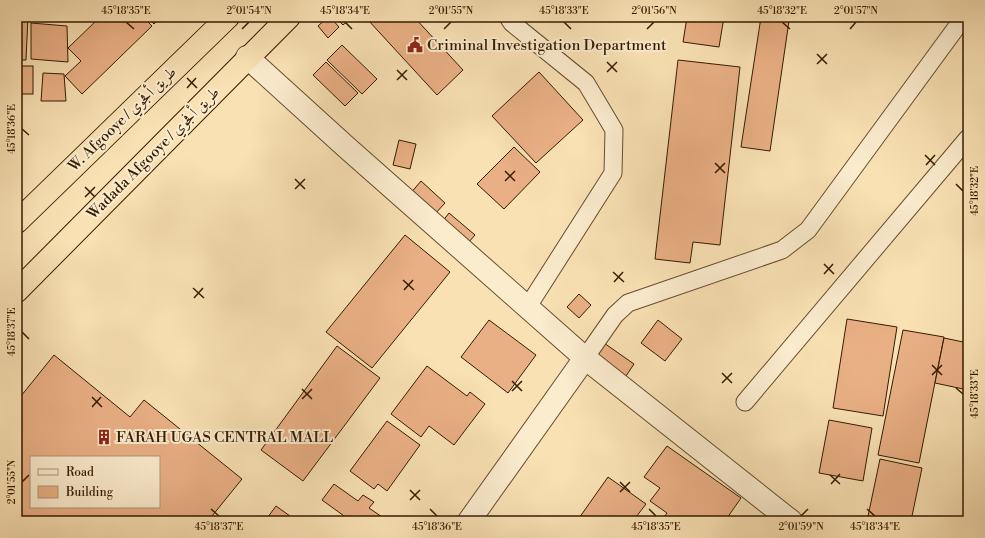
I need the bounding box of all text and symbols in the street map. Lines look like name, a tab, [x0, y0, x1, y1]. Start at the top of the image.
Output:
text: 45°18'35"E	[101, 5, 151, 17]
text: 2°01'54"N	[226, 5, 272, 17]
text: 45°18'34"E	[320, 5, 370, 17]
text: 2°01'55"N	[429, 5, 474, 17]
text: 45°18'33"E	[539, 5, 589, 17]
text: 2°01'56"N	[631, 5, 677, 17]
text: 45°18'32"E	[757, 5, 807, 17]
text: 2°01'57"N	[834, 5, 878, 17]
public building icon: Criminal Investigation Department	[406, 36, 424, 54]
place label: Criminal Investigation Department	[427, 36, 667, 55]
street label: W. Afgooye / طريق أفجوي	[62, 61, 182, 178]
street label: Wadada Afgooye / طريق أفجوي	[81, 82, 225, 226]
text: 45°18'36"E	[6, 104, 18, 154]
text: 45°18'32"E	[969, 166, 981, 216]
text: 45°18'37"E	[6, 308, 18, 356]
text: 45°18'33"E	[969, 369, 981, 419]
building icon: FARAH UGAS CENTRAL MALL	[95, 428, 113, 446]
place label: FARAH UGAS CENTRAL MALL	[116, 428, 333, 447]
legend	[30, 456, 160, 508]
text: 2°01'55"N	[6, 459, 18, 504]
text: Road	[66, 465, 94, 480]
text: Building	[65, 485, 114, 500]
text: 45°18'37"E	[195, 521, 243, 533]
text: 45°18'36"E	[412, 521, 462, 533]
text: 45°18'35"E	[631, 521, 681, 533]
text: 2°01'59"N	[778, 521, 824, 533]
text: 45°18'34"E	[850, 521, 900, 533]

